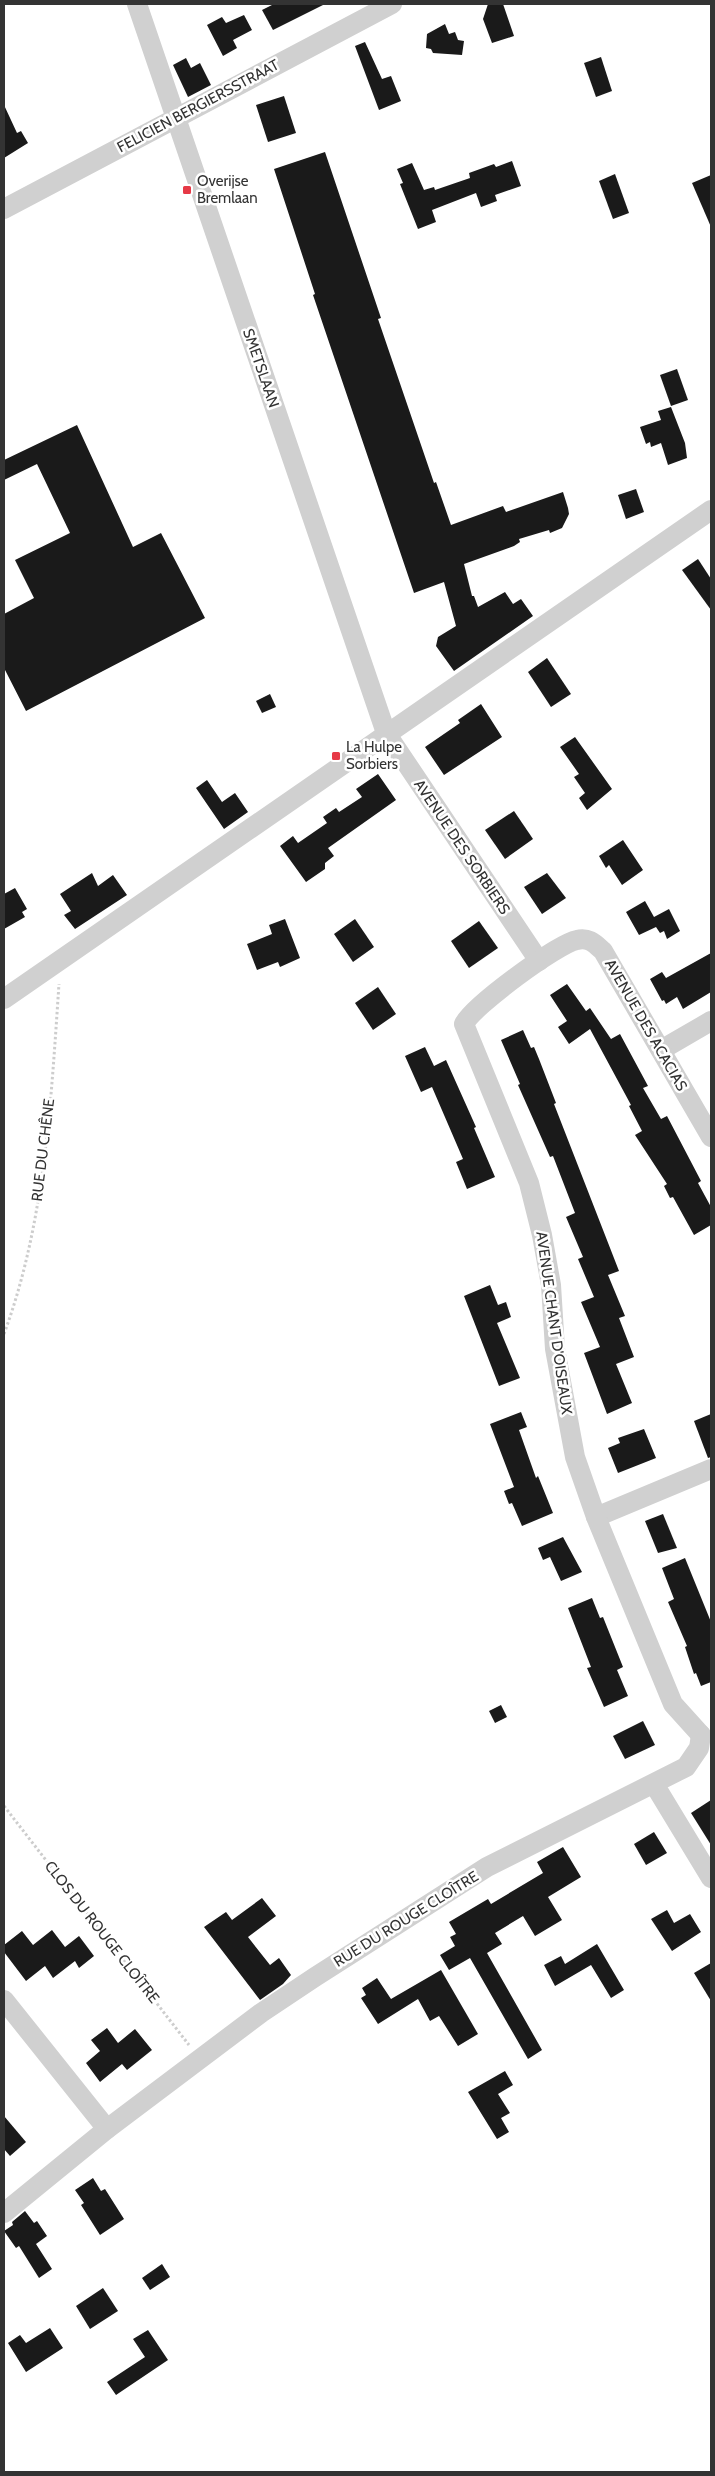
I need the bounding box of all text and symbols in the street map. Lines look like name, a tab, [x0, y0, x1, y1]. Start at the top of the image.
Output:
street label: FELICIEN BERGIERSSTRAAT	[114, 56, 282, 156]
place label: Overijse Bremlaan	[197, 172, 258, 207]
marker: Overijse Bremlaan	[181, 184, 193, 196]
street label: SMETSLAAN	[239, 326, 283, 410]
place label: La Hulpe Sorbiers	[346, 738, 402, 773]
marker: La Hulpe Sorbiers	[330, 750, 342, 762]
street label: AVENUE DES SORBIERS	[410, 776, 514, 918]
street label: AVENUE DES ACACIAS	[601, 956, 691, 1094]
street label: RUE DU CHÊNE	[27, 1097, 58, 1203]
street label: AVENUE CHANT D'OISEAUX	[532, 1230, 576, 1416]
street label: CLOS DU ROUGE CLOÎTRE	[41, 1857, 164, 2007]
street label: RUE DU ROUGE CLOÎTRE	[330, 1866, 482, 1971]

